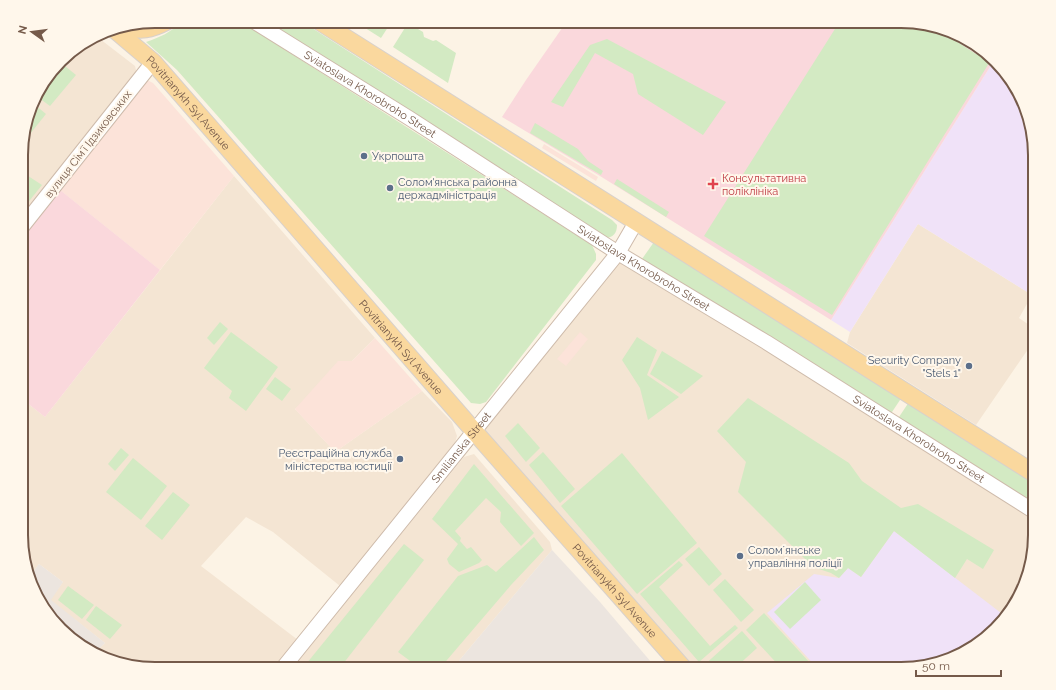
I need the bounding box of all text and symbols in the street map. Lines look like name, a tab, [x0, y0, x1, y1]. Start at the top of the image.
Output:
north arrow	[12, 12, 52, 52]
text: N	[15, 24, 30, 35]
street label: Sviatoslava Khorobroho Street	[301, 48, 438, 141]
street label: Povitrianykh Syl Avenue	[143, 53, 233, 153]
street label: вулиця Сімʼї Ідзиковських	[42, 88, 135, 201]
place label: Укрпошта	[372, 150, 424, 163]
marker: Укрпошта	[359, 151, 369, 161]
place label: Консультативна поліклініка	[722, 172, 806, 198]
place label: Солом'янська районна держадміністрація	[398, 176, 517, 202]
marker: Консультативна поліклініка	[707, 178, 719, 190]
marker: Солом'янська районна держадміністрація	[385, 183, 395, 193]
street label: Sviatoslava Khorobroho Street	[575, 222, 712, 314]
street label: Povitrianykh Syl Avenue	[356, 298, 446, 398]
place label: Security Company "Stels 1"	[868, 354, 961, 380]
marker: Security Company "Stels 1"	[964, 361, 974, 371]
street label: Sviatoslava Khorobroho Street	[850, 393, 987, 486]
street label: Smilianska Street	[429, 409, 494, 486]
place label: Реєстраційна служба міністерства юстиції	[278, 447, 393, 473]
marker: Реєстраційна служба міністерства юстиції	[395, 454, 405, 464]
street label: Povitrianykh Syl Avenue	[570, 541, 660, 641]
place label: Соломʼянське управління поліції	[748, 544, 842, 570]
marker: Соломʼянське управління поліції	[735, 551, 745, 561]
scale bar	[916, 652, 1001, 678]
text: 50 m	[922, 659, 950, 673]

